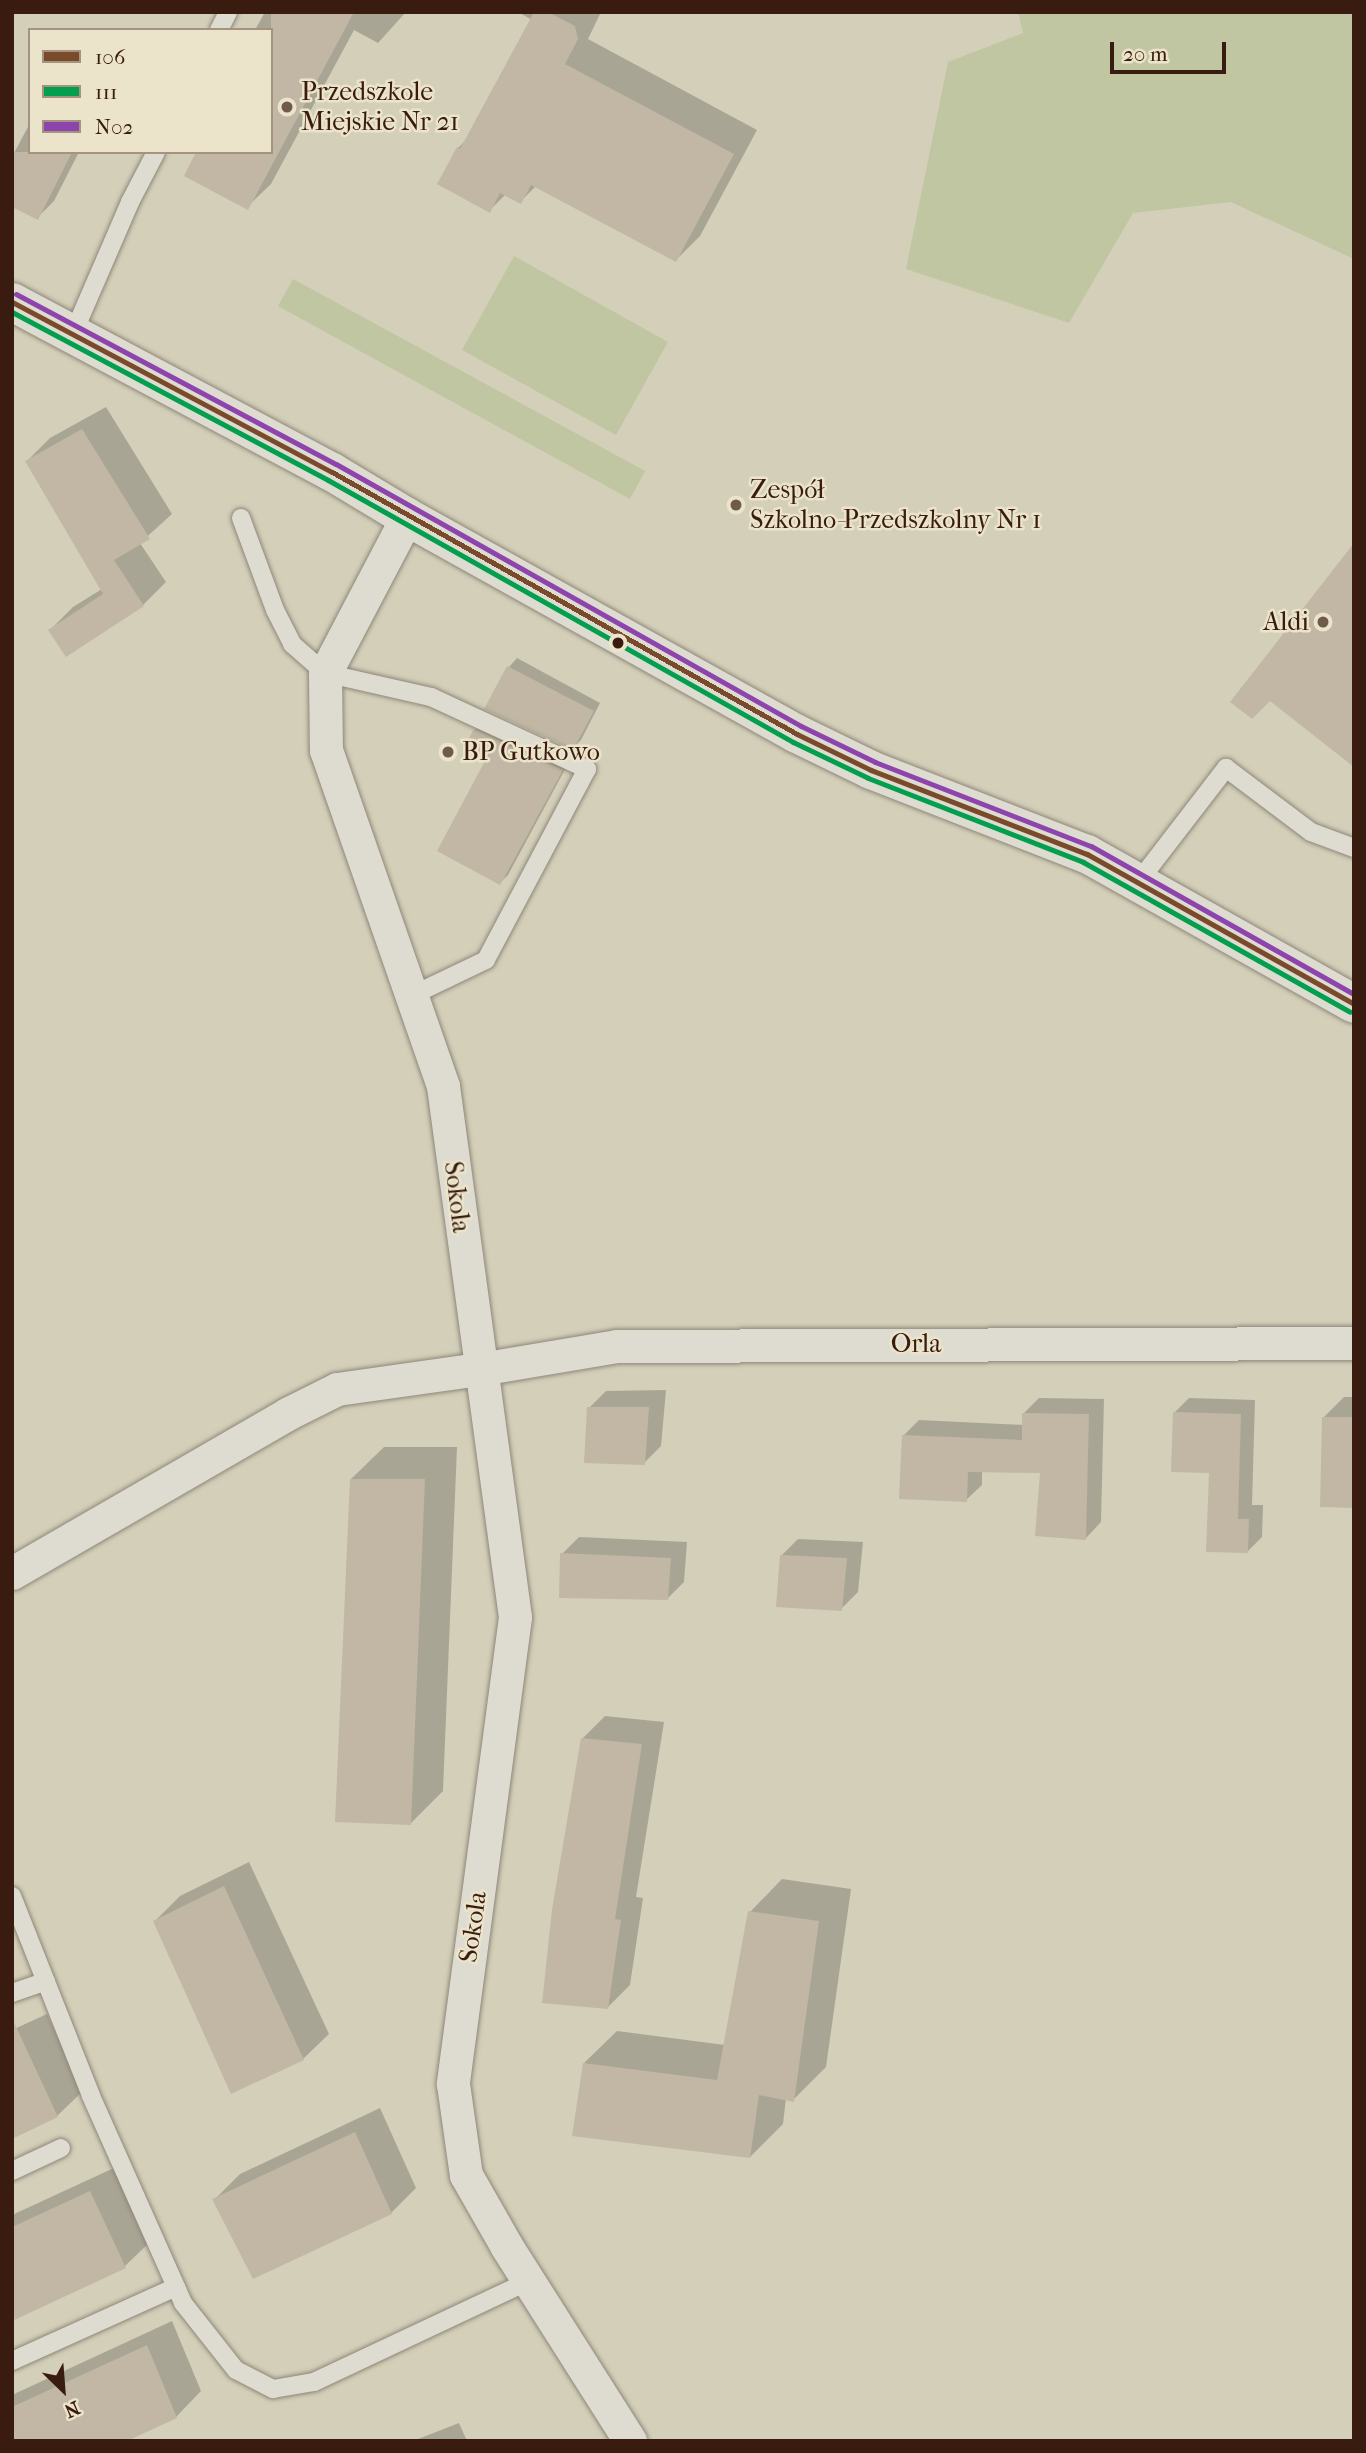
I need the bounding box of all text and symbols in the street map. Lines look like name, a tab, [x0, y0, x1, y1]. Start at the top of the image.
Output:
legend	[28, 28, 273, 154]
scale bar	[1114, 28, 1230, 72]
text: 20 m	[1123, 42, 1167, 66]
text: 106	[95, 45, 125, 69]
place label: Przedszkole Miejskie Nr 21	[301, 76, 459, 138]
text: 111	[95, 80, 118, 104]
marker: Przedszkole Miejskie Nr 21	[279, 99, 295, 115]
text: N02	[95, 115, 133, 139]
place label: Zespół Szkolno-Przedszkolny Nr 1	[750, 474, 1041, 536]
marker: Zespół Szkolno-Przedszkolny Nr 1	[728, 497, 744, 513]
place label: Aldi	[1263, 606, 1309, 638]
marker: Aldi	[1315, 614, 1331, 630]
unlabelled marker	[611, 636, 625, 650]
place label: BP Gutkowo	[462, 736, 600, 768]
marker: BP Gutkowo	[440, 744, 456, 760]
street label: Sokola	[437, 1160, 477, 1234]
street label: Orla	[891, 1328, 941, 1360]
street label: Sokola	[453, 1889, 493, 1965]
north arrow	[28, 2355, 98, 2425]
text: N	[61, 2396, 83, 2422]

